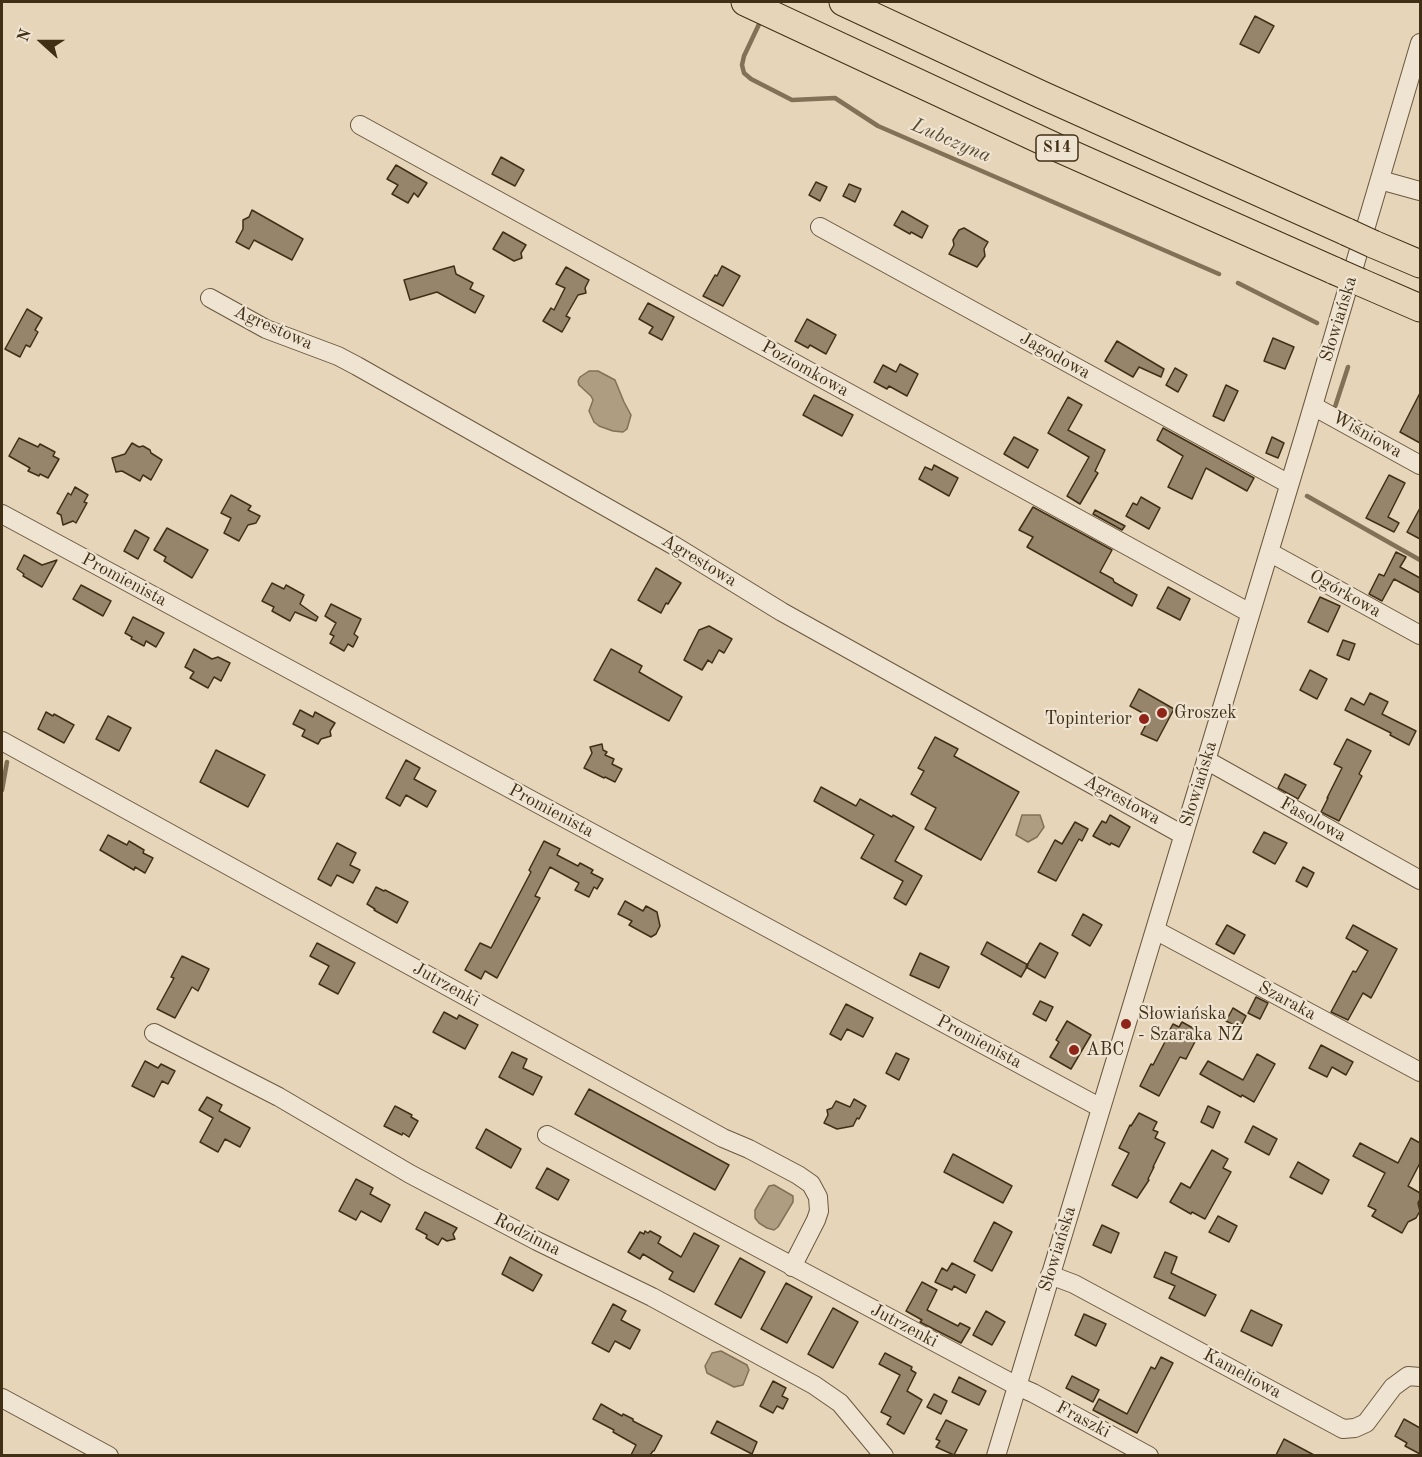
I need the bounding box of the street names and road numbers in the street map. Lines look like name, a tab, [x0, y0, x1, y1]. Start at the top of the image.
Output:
road number: S14	[1036, 135, 1078, 161]
street label: Słowiańska	[1316, 274, 1362, 364]
street label: Agrestowa	[230, 301, 316, 355]
street label: Jagodowa	[1016, 328, 1094, 384]
street label: Poziomkowa	[758, 336, 852, 402]
street label: Wiśniowa	[1328, 407, 1406, 463]
street label: Agrestowa	[657, 530, 741, 592]
street label: Promienista	[78, 549, 170, 611]
street label: Ogórkowa	[1305, 565, 1385, 623]
street label: Słowiańska	[1176, 739, 1222, 829]
street label: Agrestowa	[1080, 770, 1164, 830]
street label: Promienista	[505, 780, 597, 842]
street label: Fasolowa	[1276, 793, 1350, 847]
street label: Jutrzenki	[409, 958, 483, 1012]
street label: Szaraka	[1254, 977, 1320, 1025]
street label: Promienista	[933, 1011, 1025, 1073]
street label: Słowiańska	[1035, 1204, 1081, 1294]
street label: Rodzinna	[490, 1209, 564, 1261]
street label: Jutrzenki	[867, 1299, 941, 1353]
street label: Kameliowa	[1199, 1344, 1285, 1404]
street label: Fraszki	[1052, 1397, 1114, 1443]

